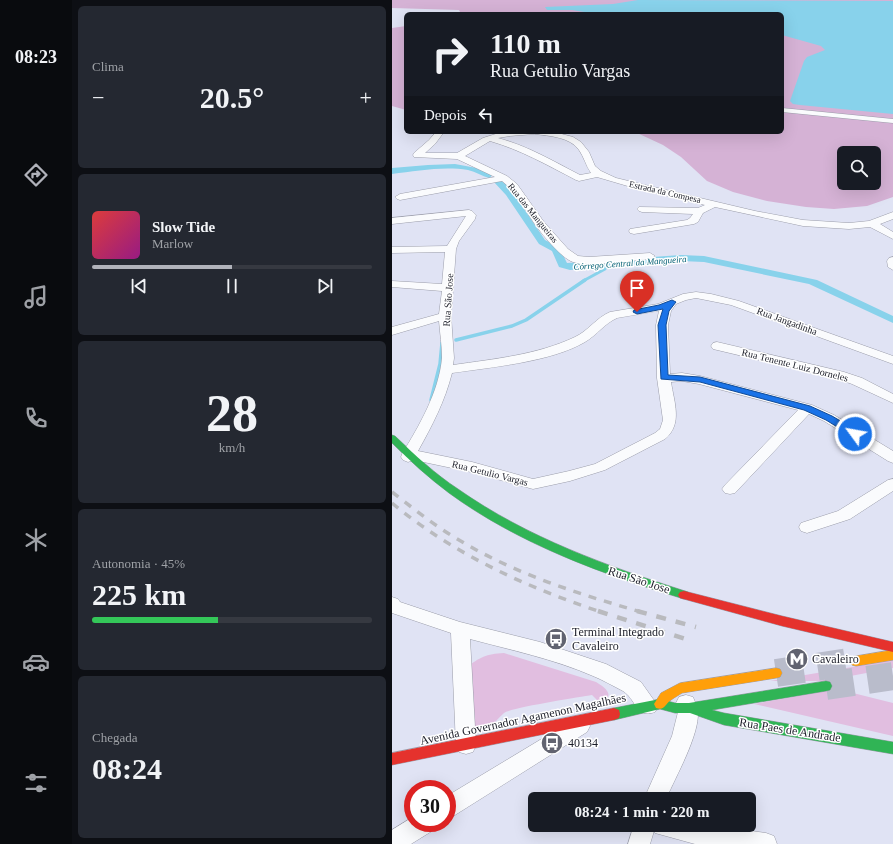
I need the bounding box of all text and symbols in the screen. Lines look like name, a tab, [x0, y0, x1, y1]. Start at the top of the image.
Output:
icon: right	[424, 28, 476, 80]
text: 110 m	[490, 28, 561, 59]
text: 08:23	[15, 47, 57, 67]
text: Clima	[92, 59, 124, 74]
text: Rua Getulio Vargas	[490, 61, 630, 81]
text: 20.5°	[200, 81, 264, 114]
text: −	[92, 85, 104, 110]
text: +	[360, 85, 372, 110]
icon: left	[475, 104, 497, 126]
text: Depois	[424, 107, 467, 123]
map controls	[837, 146, 881, 190]
button: search	[837, 146, 881, 190]
icon: directions	[22, 161, 50, 189]
street label: Estrada da Compesa	[628, 179, 702, 205]
street label: Rua das Mangueiras	[506, 181, 560, 245]
text: Slow Tide	[152, 219, 215, 235]
text: Marlow	[152, 236, 193, 251]
water label: Córrego Central da Mangueira	[573, 254, 687, 272]
pin	[620, 271, 654, 312]
street label: Rua São Jose	[441, 272, 455, 327]
icon: previous	[128, 275, 150, 297]
icon: pause	[221, 275, 243, 297]
icon: next	[314, 275, 336, 297]
icon: arrive	[626, 277, 648, 299]
icon: music	[22, 283, 50, 311]
street label: Rua Jangadinha	[755, 305, 819, 337]
street label: Rua Tenente Luiz Dorneles	[741, 346, 849, 384]
text: 28	[206, 385, 258, 442]
icon: phone	[22, 404, 50, 432]
position arrow	[834, 413, 876, 455]
text: km/h	[219, 440, 245, 455]
street label: Rua Getulio Vargas	[451, 458, 529, 488]
icon: climate	[22, 526, 50, 554]
text: Autonomia · 45%	[92, 556, 185, 571]
street label: Rua São Jose	[606, 563, 672, 597]
text: 225 km	[92, 578, 186, 611]
place label: Terminal Integrado Cavaleiro	[572, 625, 664, 653]
bus stop icon: Terminal Integrado Cavaleiro	[543, 626, 569, 652]
metro station icon: Cavaleiro	[784, 646, 810, 672]
icon: car	[22, 648, 50, 676]
place label: Cavaleiro	[812, 652, 859, 666]
street label: Avenida Governador Agamenon Magalhães	[419, 690, 628, 748]
street label: Rua Paes de Andrade	[738, 715, 842, 745]
text: Chegada	[92, 730, 137, 745]
bus stop icon: 40134	[539, 730, 565, 756]
place label: 40134	[568, 736, 598, 750]
text: 08:24	[92, 752, 162, 785]
icon: filters	[22, 769, 50, 797]
speed limit sign: 30	[404, 780, 456, 832]
text: 08:24 · 1 min · 220 m	[575, 804, 710, 820]

